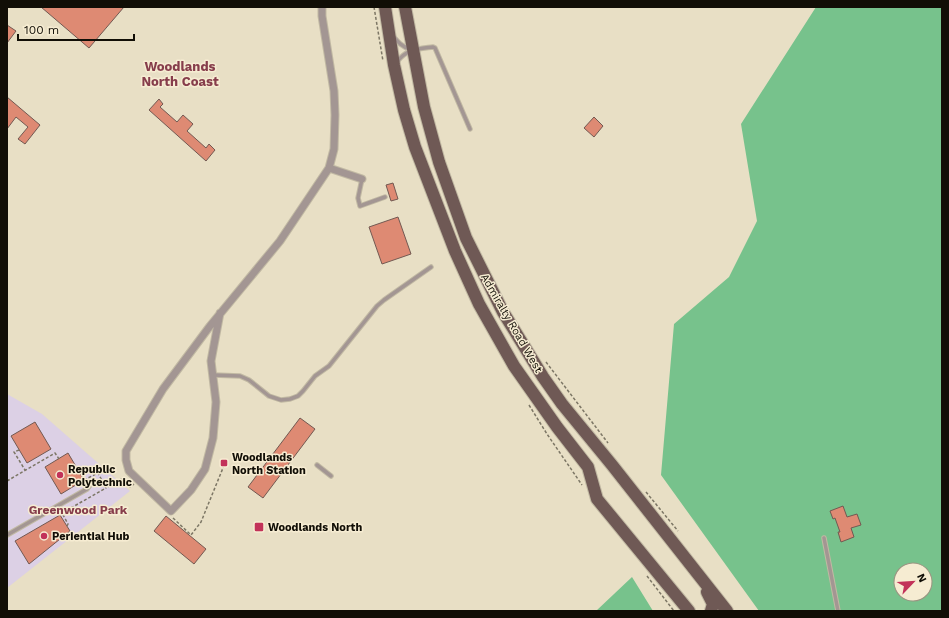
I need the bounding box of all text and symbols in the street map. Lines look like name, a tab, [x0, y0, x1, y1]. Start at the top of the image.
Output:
scale bar	[18, 16, 134, 42]
text: 100 m	[24, 23, 59, 37]
district label: Woodlands North Coast	[141, 59, 219, 89]
street label: Admiralty Road West	[478, 271, 545, 375]
place label: Woodlands North Station	[232, 451, 306, 477]
marker: Woodlands North Station	[219, 458, 229, 468]
place label: Republic Polytechnic	[68, 463, 132, 489]
marker: Republic Polytechnic	[55, 470, 65, 480]
district label: Greenwood Park	[29, 503, 128, 517]
marker: Woodlands North	[253, 521, 265, 533]
place label: Woodlands North	[268, 521, 362, 534]
place label: Periential Hub	[52, 530, 130, 543]
marker: Periential Hub	[39, 531, 49, 541]
north arrow	[893, 562, 933, 602]
text: N	[914, 572, 929, 584]

